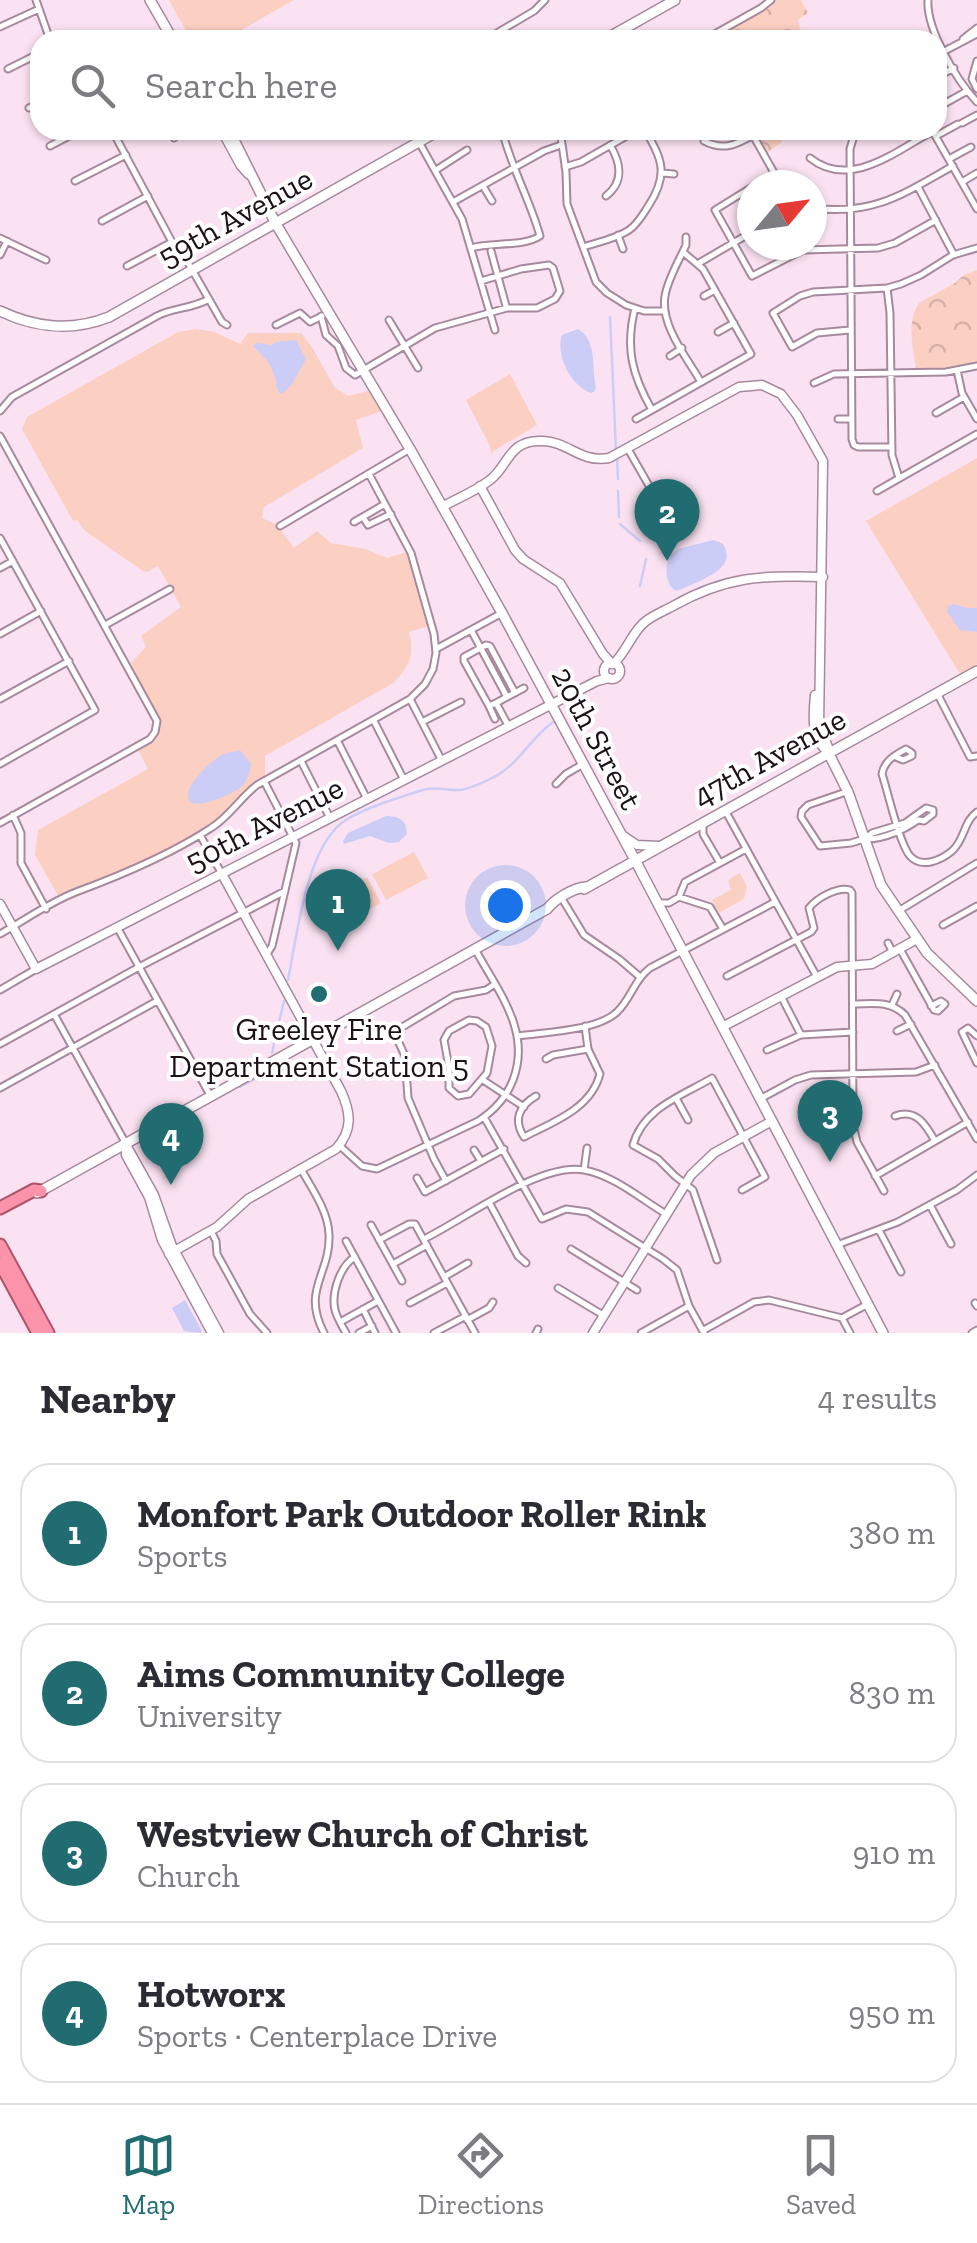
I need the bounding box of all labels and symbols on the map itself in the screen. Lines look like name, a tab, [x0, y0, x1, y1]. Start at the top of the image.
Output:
street label: 59th Avenue	[151, 159, 319, 275]
north arrow	[737, 170, 827, 260]
pin: 2	[634, 478, 700, 561]
street label: 20th Street	[544, 660, 650, 816]
street label: 47th Avenue	[686, 699, 852, 815]
street label: 50th Avenue	[179, 768, 349, 880]
pin: 1	[306, 868, 370, 951]
your location	[480, 880, 531, 931]
marker: Greeley Fire Department Station 5	[308, 983, 330, 1005]
place label: Greeley Fire Department Station 5	[169, 1010, 469, 1085]
pin: 3	[798, 1080, 862, 1162]
pin: 4	[138, 1102, 204, 1185]

